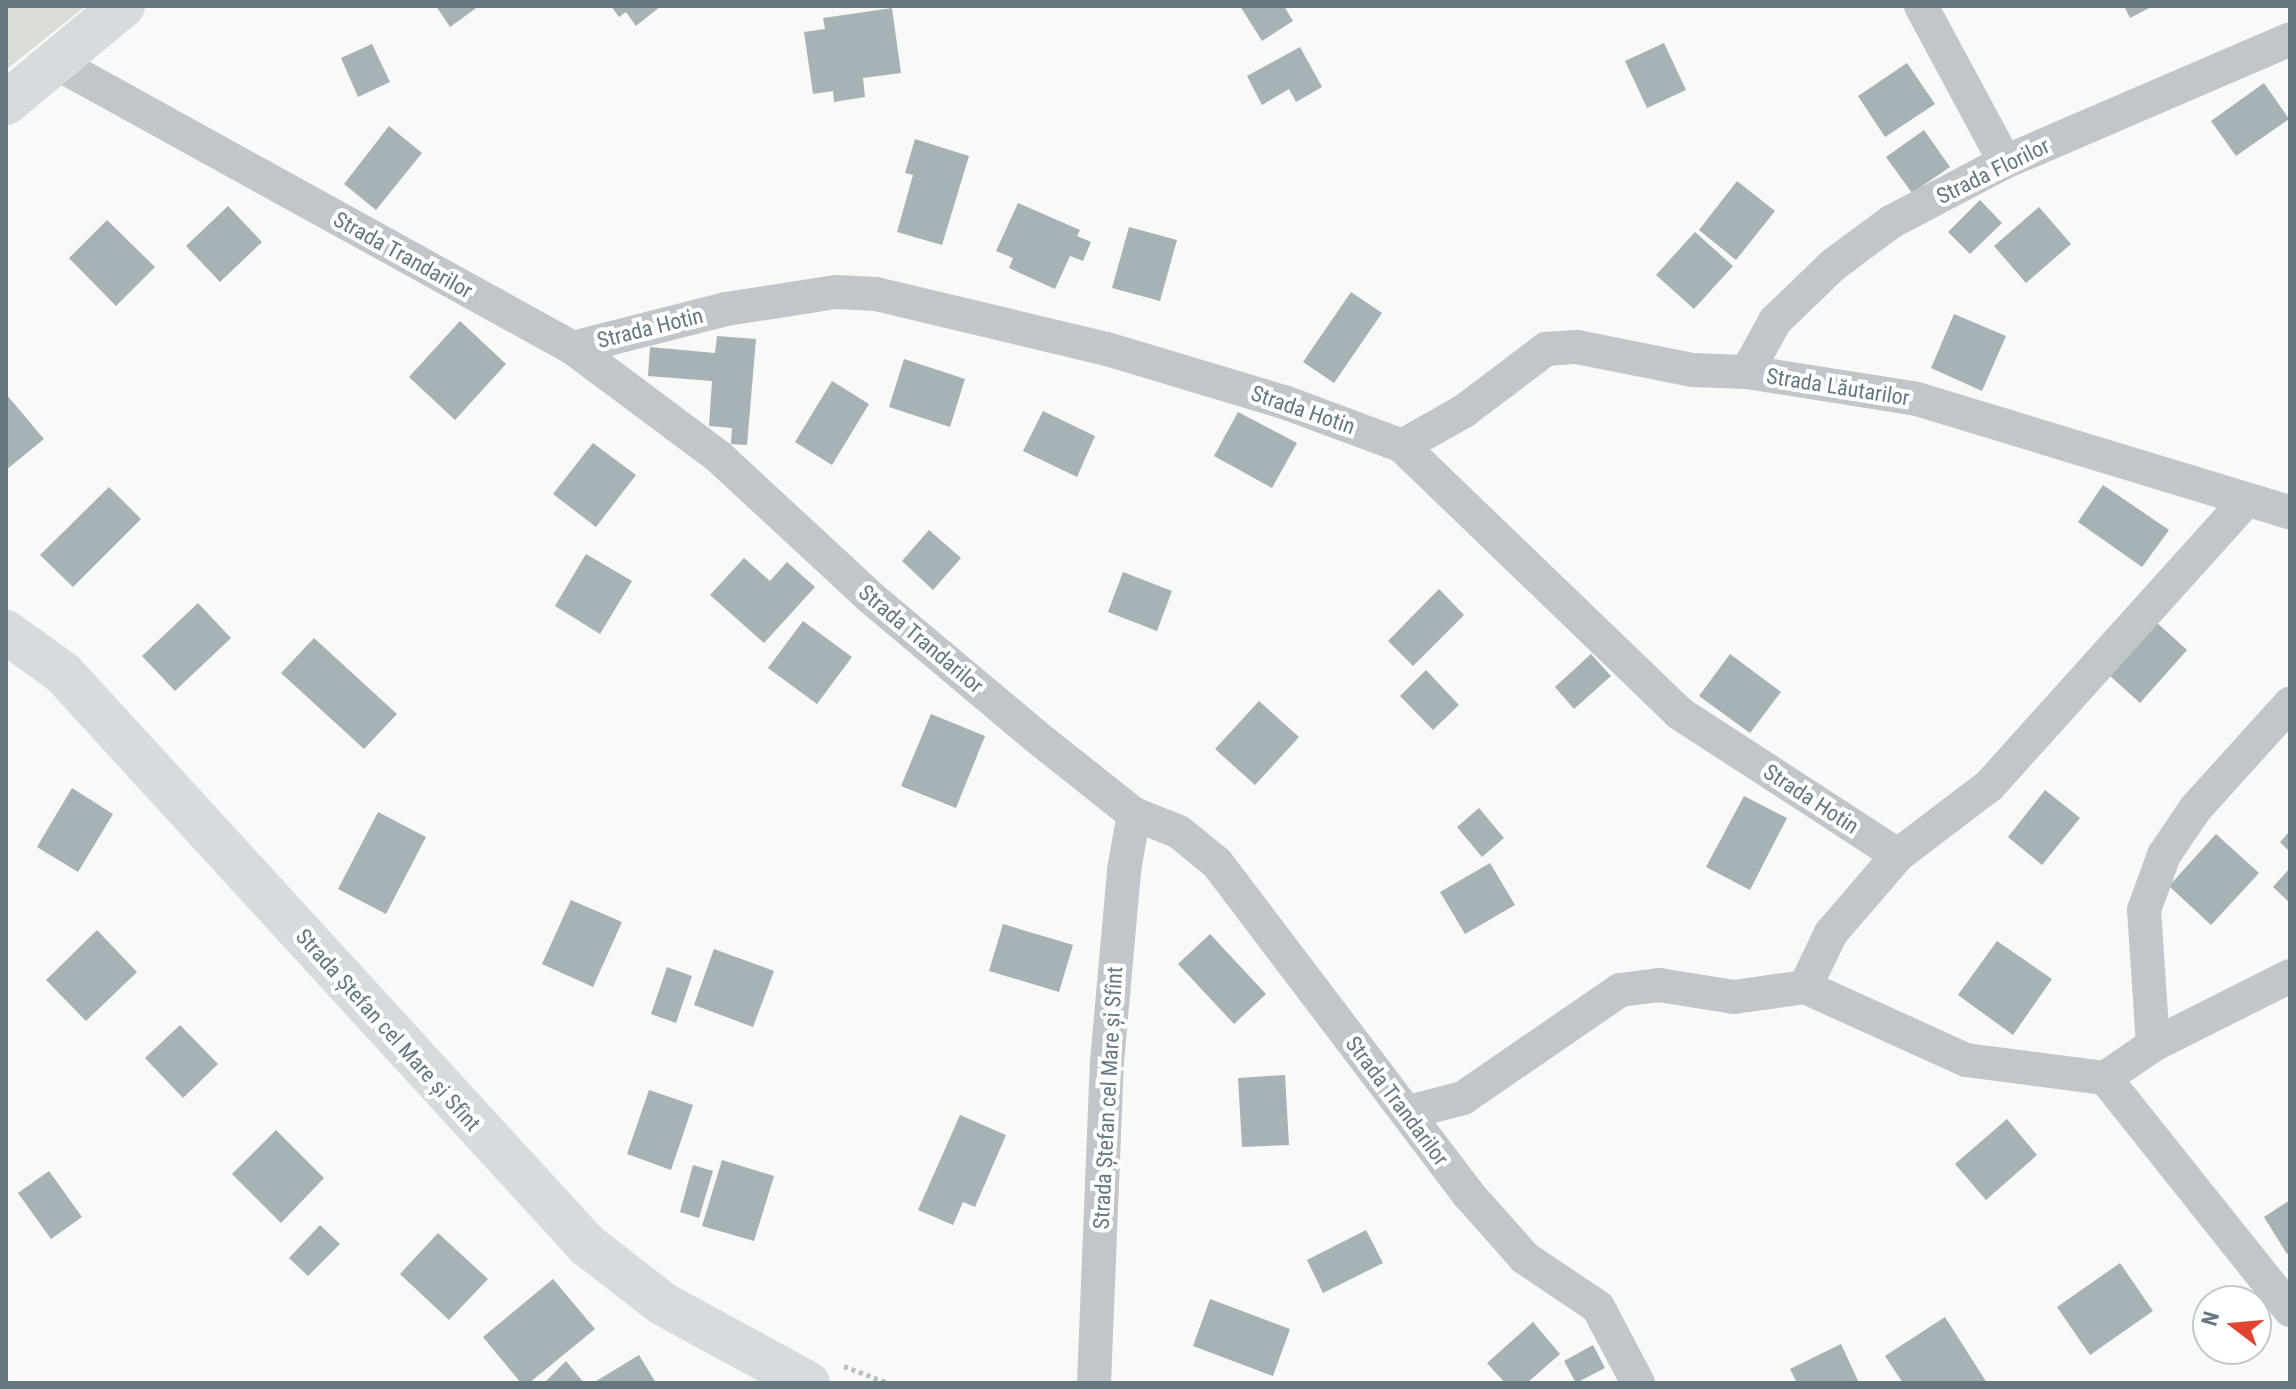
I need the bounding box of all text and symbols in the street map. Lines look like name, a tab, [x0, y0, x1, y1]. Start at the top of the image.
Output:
street label: Strada Florilor	[1932, 132, 2054, 210]
street label: Strada Trandarilor	[329, 206, 477, 304]
street label: Strada Hotin	[594, 302, 706, 354]
street label: Strada Lăutarilor	[1765, 363, 1911, 411]
street label: Strada Hotin	[1248, 380, 1358, 440]
street label: Strada Trandarilor	[853, 579, 989, 699]
street label: Strada Hotin	[1758, 758, 1864, 840]
street label: Strada Ștefan cel Mare și Sfînt	[290, 923, 486, 1137]
street label: Strada Ștefan cel Mare și Sfînt	[1088, 966, 1128, 1230]
street label: Strada Trandarilor	[1340, 1031, 1454, 1171]
north arrow	[2192, 1285, 2272, 1365]
text: N	[2196, 1309, 2224, 1329]

